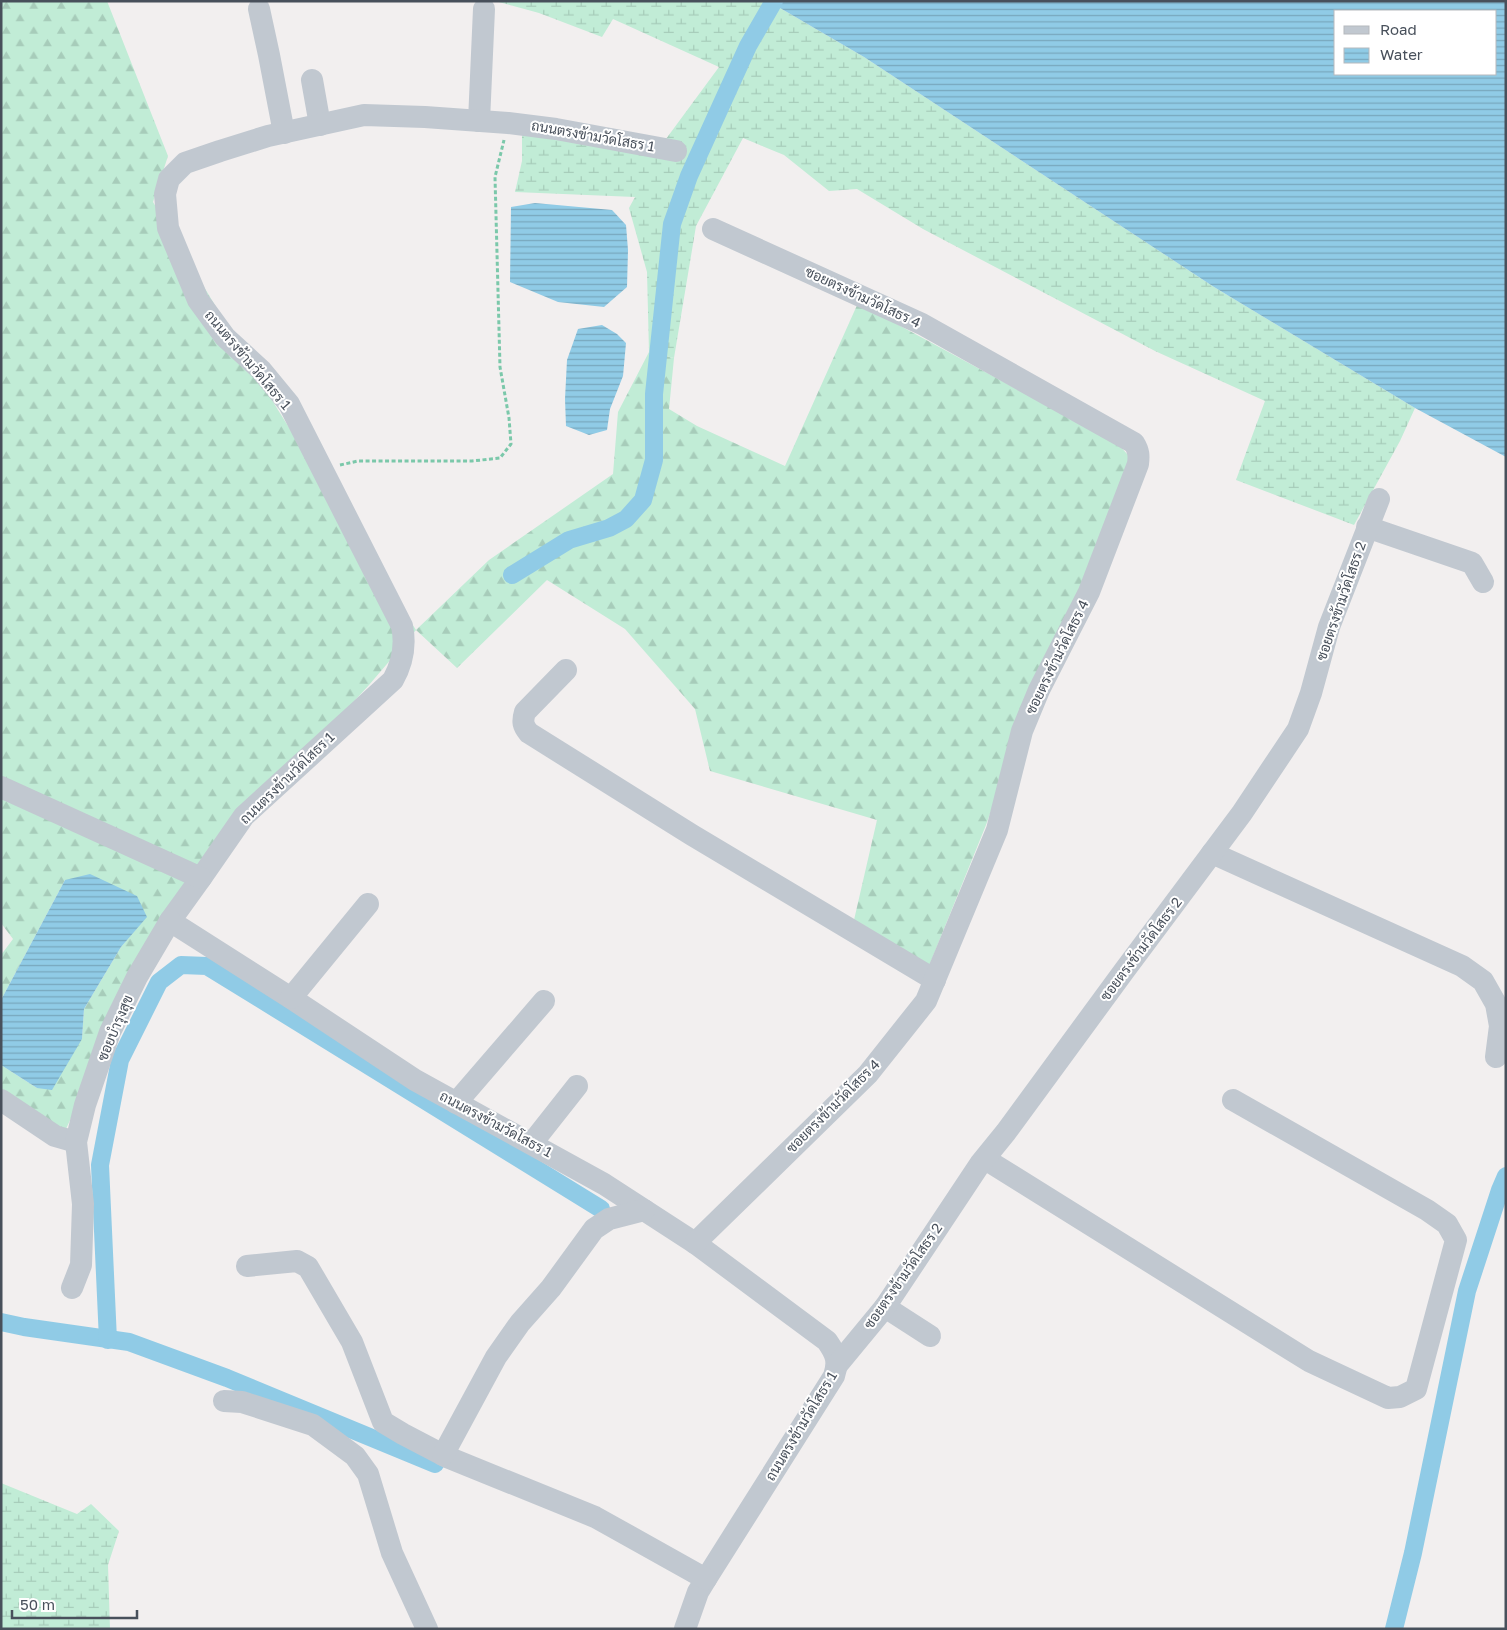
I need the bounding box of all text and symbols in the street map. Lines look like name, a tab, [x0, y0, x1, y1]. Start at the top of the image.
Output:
legend	[1334, 10, 1497, 75]
text: Road	[1380, 20, 1417, 38]
text: Water	[1380, 45, 1423, 63]
street label: ถนนตรงข้ามวัดโสธร 1	[530, 116, 656, 155]
street label: ซอยตรงข้ามวัดโสธร 4	[803, 262, 924, 331]
street label: ถนนตรงข้ามวัดโสธร 1	[202, 306, 295, 413]
street label: ซอยตรงข้ามวัดโสธร 2	[1312, 539, 1369, 663]
street label: ซอยตรงข้ามวัดโสธร 4	[1021, 597, 1092, 717]
street label: ถนนตรงข้ามวัดโสธร 1	[236, 728, 338, 827]
street label: ซอยตรงข้ามวัดโสธร 2	[1096, 894, 1185, 1004]
street label: ซอยบำรุงสุข	[93, 992, 138, 1064]
street label: ซอยตรงข้ามวัดโสธร 4	[782, 1055, 883, 1156]
street label: ถนนตรงข้ามวัดโสธร 1	[437, 1087, 556, 1160]
street label: ซอยตรงข้ามวัดโสธร 2	[860, 1220, 945, 1332]
street label: ถนนตรงข้ามวัดโสธร 1	[761, 1368, 840, 1484]
scale bar	[12, 1588, 138, 1620]
text: 50 m	[20, 1595, 55, 1613]

